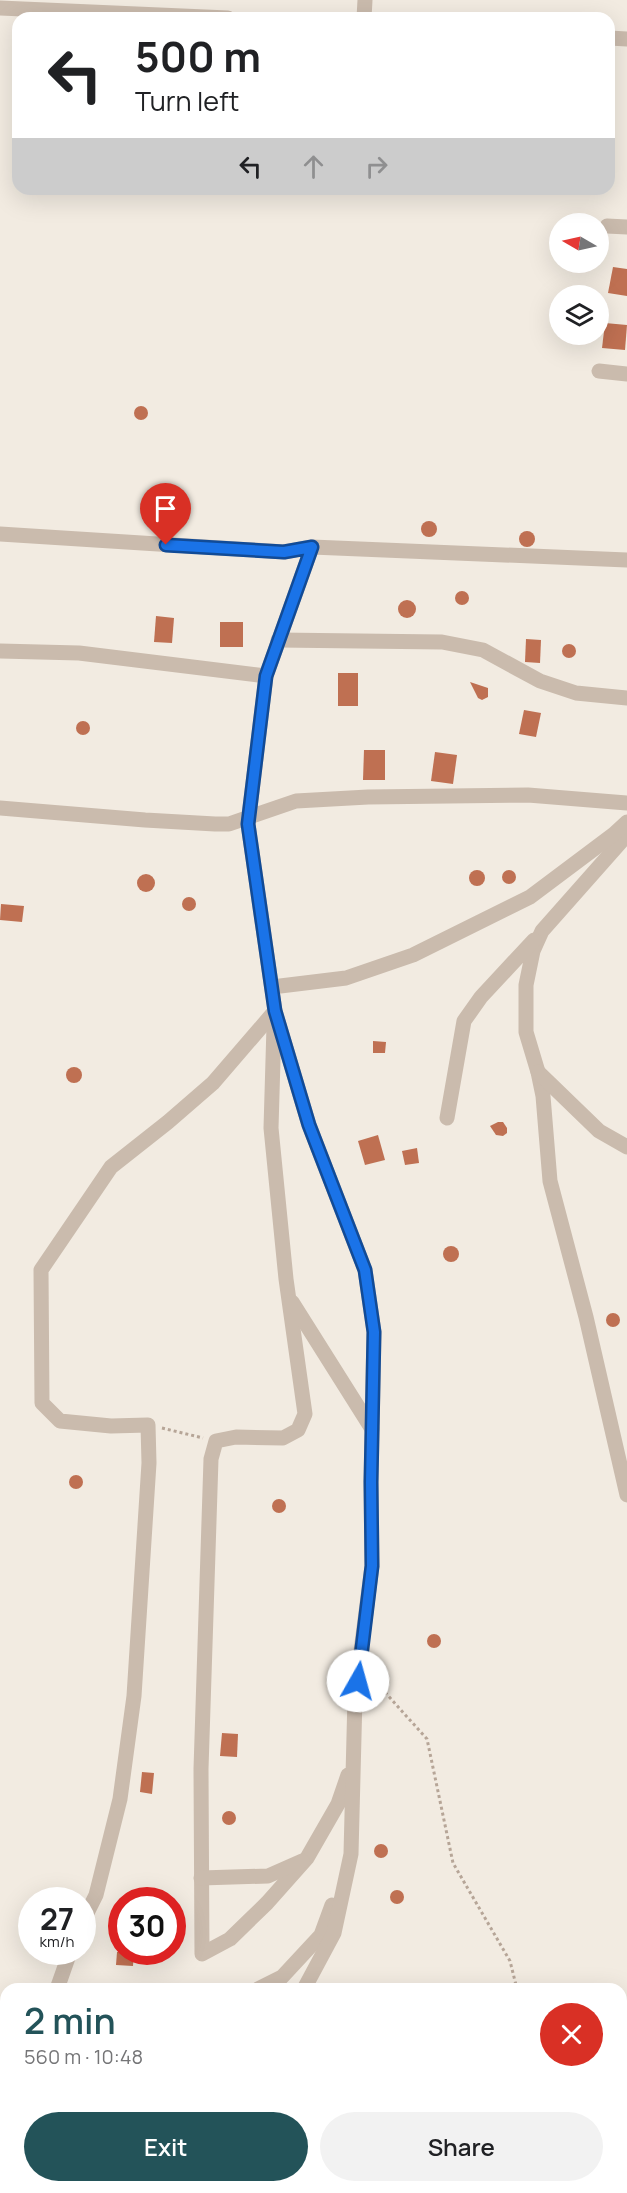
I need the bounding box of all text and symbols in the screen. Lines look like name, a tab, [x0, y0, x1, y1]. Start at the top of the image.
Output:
text: 500 m	[135, 27, 261, 85]
icon: left	[36, 36, 114, 114]
text: Turn left	[135, 82, 239, 119]
icon: left	[234, 150, 267, 183]
icon: ahead	[297, 150, 330, 183]
icon: right	[360, 150, 393, 183]
north arrow	[549, 213, 609, 273]
map controls	[549, 213, 609, 345]
button: layers	[549, 285, 609, 345]
pin	[140, 483, 191, 545]
icon: arrive	[149, 492, 182, 525]
position arrow	[326, 1649, 390, 1713]
speed limit sign: 30	[108, 1887, 186, 1965]
text: 27	[40, 1898, 74, 1939]
text: km/h	[40, 1931, 74, 1952]
text: 2 min	[24, 1996, 116, 2045]
button: close	[540, 2003, 603, 2066]
text: 560 m · 10:48	[24, 2043, 143, 2070]
button: Exit	[24, 2112, 308, 2181]
button: Share	[320, 2112, 603, 2181]

